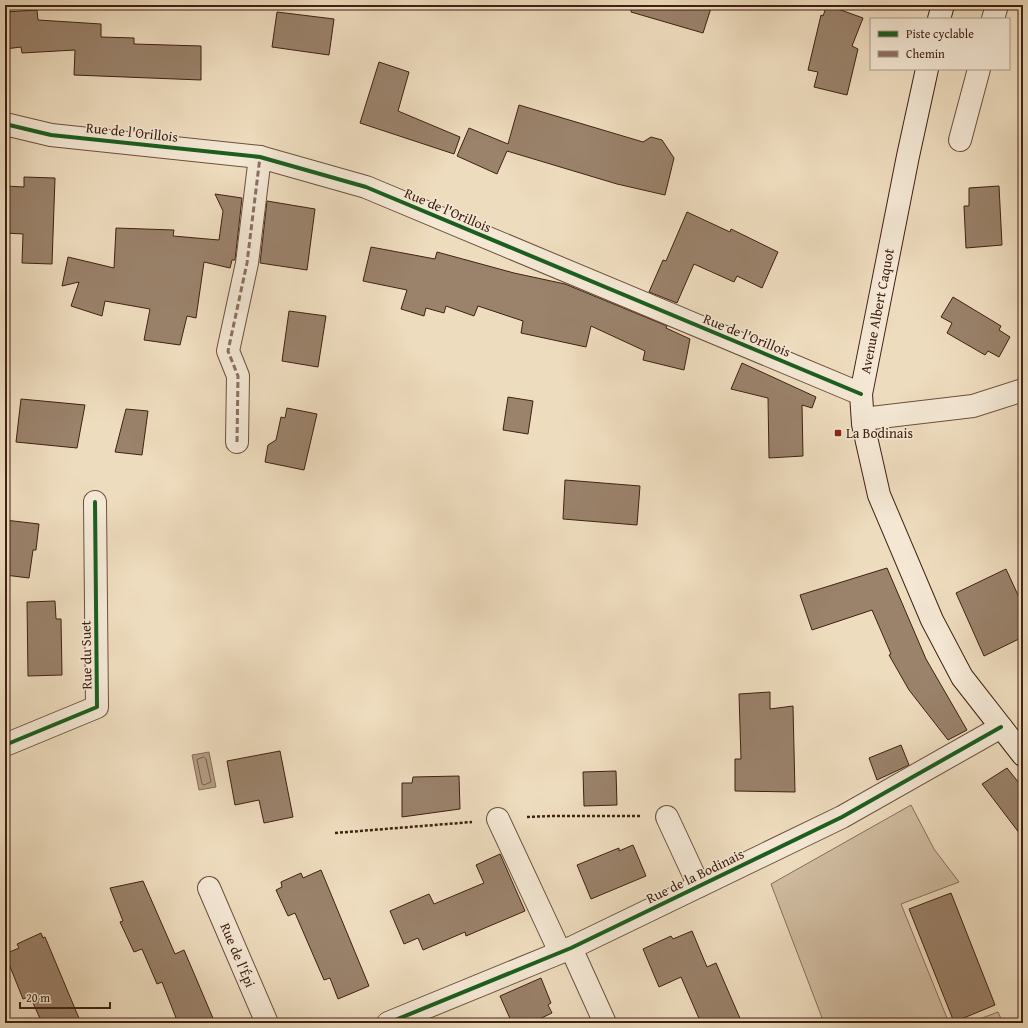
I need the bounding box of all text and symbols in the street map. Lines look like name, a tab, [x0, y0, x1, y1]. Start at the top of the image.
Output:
legend	[870, 18, 1010, 70]
text: Piste cyclable	[906, 25, 974, 42]
text: Chemin	[906, 45, 945, 62]
street label: Rue de l'Orillois	[85, 117, 179, 147]
street label: Rue de l'Orillois	[401, 183, 495, 237]
street label: Avenue Albert Caquot	[855, 247, 899, 375]
street label: Rue de l'Orillois	[700, 308, 794, 362]
place label: La Bodinais	[846, 423, 913, 443]
marker: La Bodinais	[833, 428, 843, 438]
street label: Rue du Suet	[75, 620, 97, 690]
street label: Rue de la Bodinais	[643, 844, 747, 908]
street label: Rue de l'Épi	[215, 920, 261, 991]
scale bar	[20, 984, 110, 1010]
text: 20 m	[26, 989, 50, 1006]

